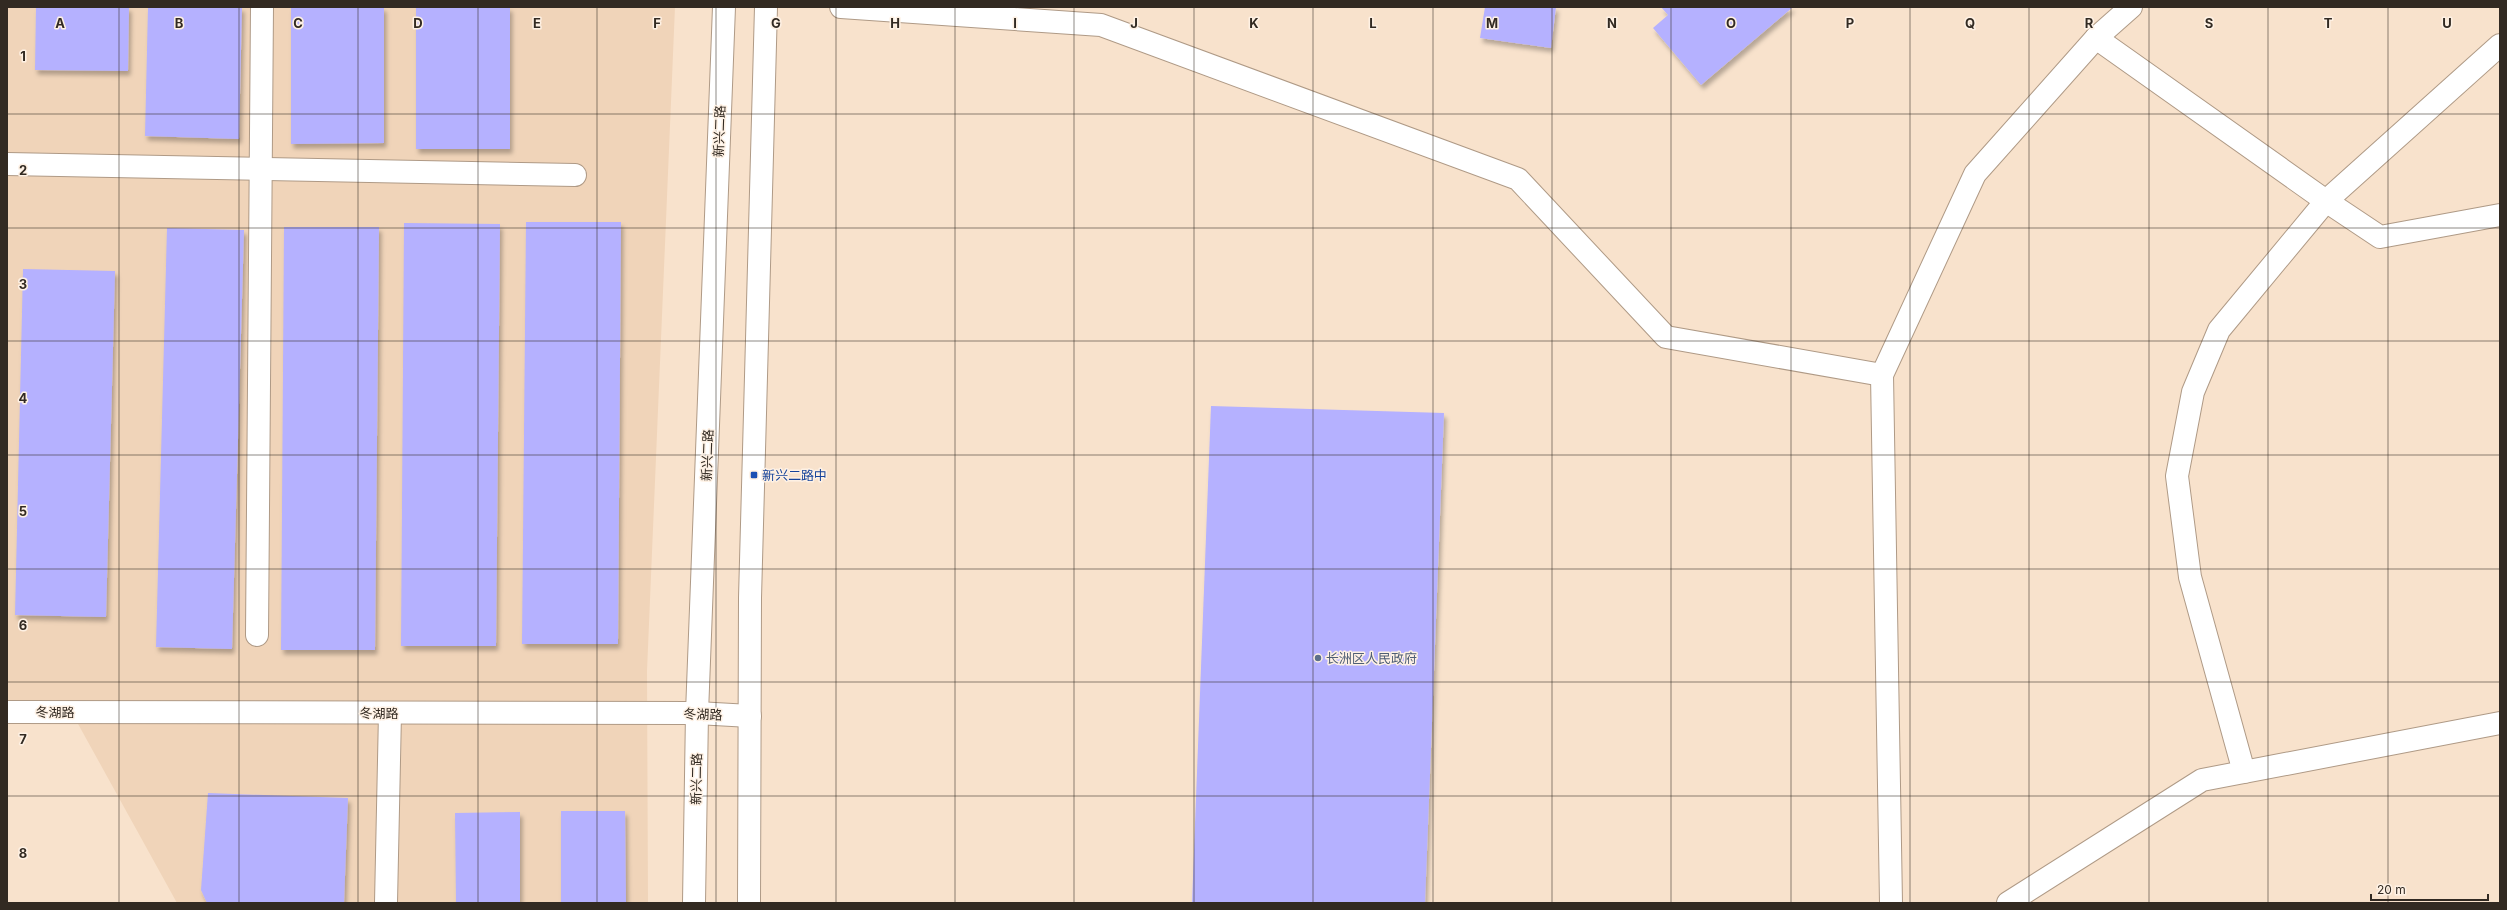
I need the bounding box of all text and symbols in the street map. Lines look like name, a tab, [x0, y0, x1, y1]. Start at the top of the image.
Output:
text: A	[55, 15, 65, 31]
text: B	[175, 15, 184, 31]
text: C	[293, 15, 303, 31]
text: D	[413, 15, 423, 31]
text: E	[533, 15, 541, 31]
text: F	[653, 15, 661, 31]
text: G	[771, 15, 781, 31]
text: H	[890, 15, 900, 31]
text: I	[1013, 15, 1017, 31]
text: J	[1130, 15, 1138, 31]
text: K	[1249, 15, 1259, 31]
text: L	[1369, 15, 1377, 31]
text: M	[1486, 15, 1498, 31]
text: N	[1607, 15, 1617, 31]
text: O	[1726, 15, 1736, 31]
text: P	[1846, 15, 1854, 31]
text: Q	[1965, 15, 1975, 31]
text: R	[2085, 15, 2094, 31]
text: S	[2205, 15, 2213, 31]
text: T	[2324, 15, 2333, 31]
text: U	[2442, 15, 2452, 31]
text: 1	[20, 48, 26, 64]
street label: 新兴二路	[710, 105, 728, 157]
text: 2	[19, 162, 27, 178]
text: 3	[19, 276, 27, 292]
text: 4	[19, 390, 28, 406]
street label: 新兴二路	[698, 429, 716, 481]
place label: 新兴二路中	[762, 467, 827, 483]
marker: 新兴二路中	[749, 470, 759, 480]
text: 5	[19, 503, 27, 519]
text: 6	[19, 617, 27, 633]
place label: 长洲区人民政府	[1326, 650, 1417, 666]
marker: 长洲区人民政府	[1313, 653, 1323, 663]
street label: 冬湖路	[35, 704, 75, 720]
street label: 冬湖路	[359, 705, 399, 721]
street label: 冬湖路	[683, 705, 723, 723]
text: 7	[19, 731, 27, 747]
street label: 新兴二路	[688, 753, 704, 805]
text: 8	[19, 845, 27, 861]
scale bar	[2371, 876, 2488, 902]
text: 20 m	[2377, 882, 2406, 897]

